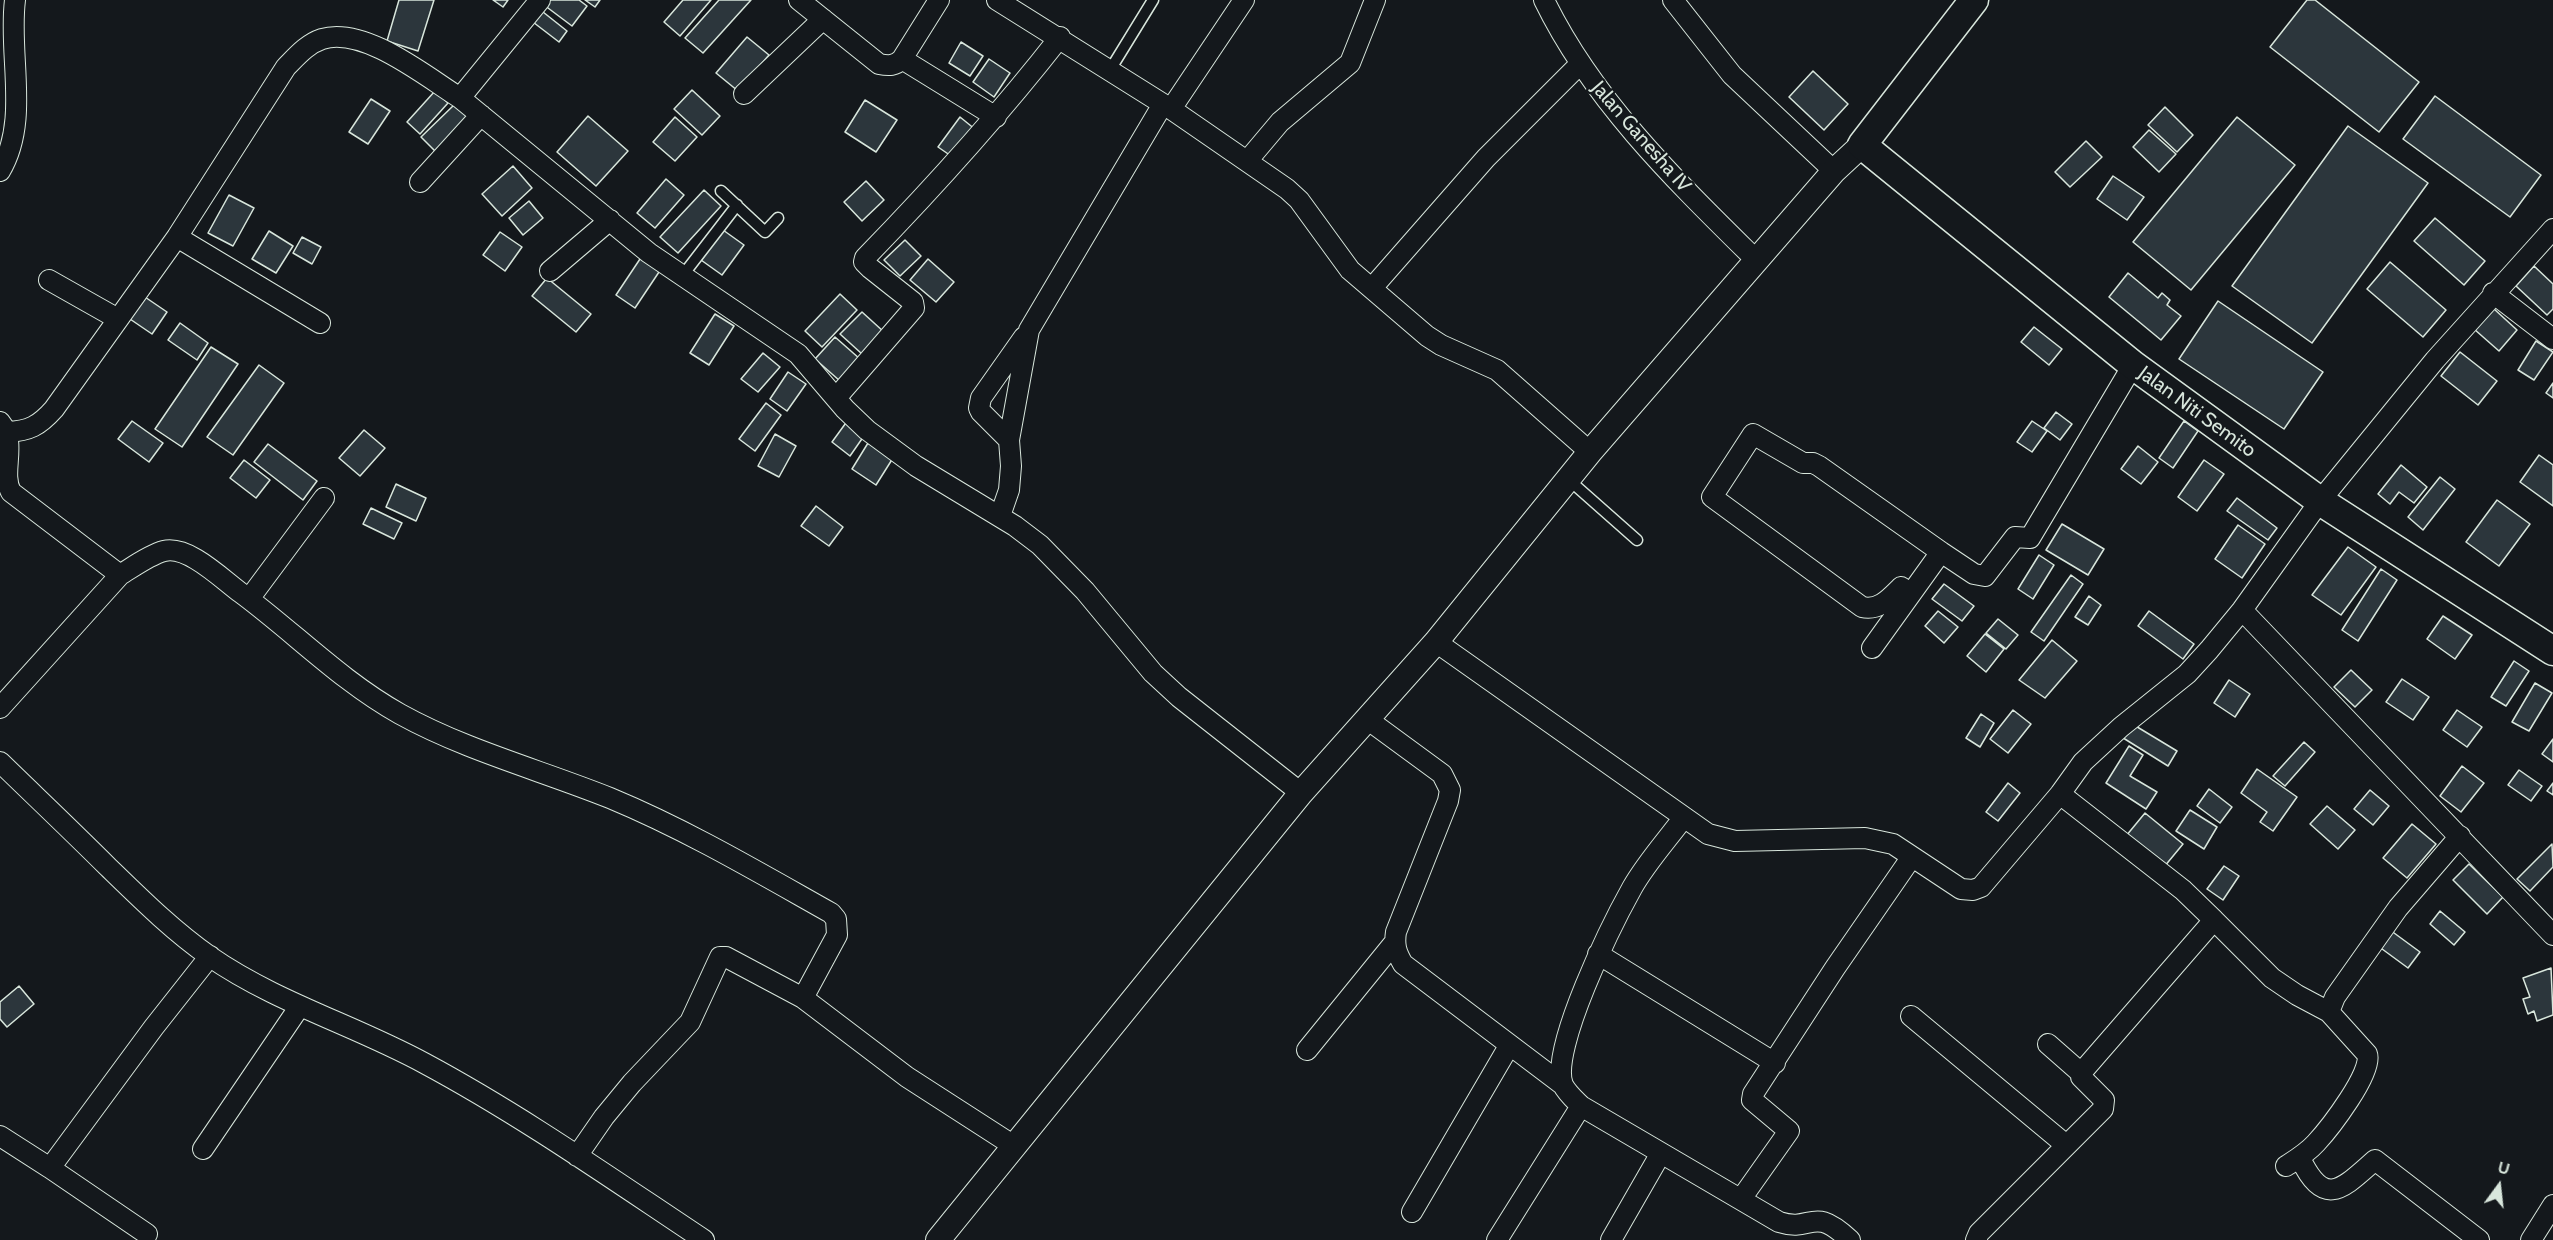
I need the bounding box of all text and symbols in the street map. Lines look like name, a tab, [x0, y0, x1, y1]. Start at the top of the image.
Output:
street label: Jalan Ganesha IV	[1586, 76, 1696, 198]
street label: Jalan Niti Semito	[2134, 361, 2260, 463]
north arrow	[2469, 1156, 2529, 1216]
text: U	[2496, 1157, 2512, 1179]

